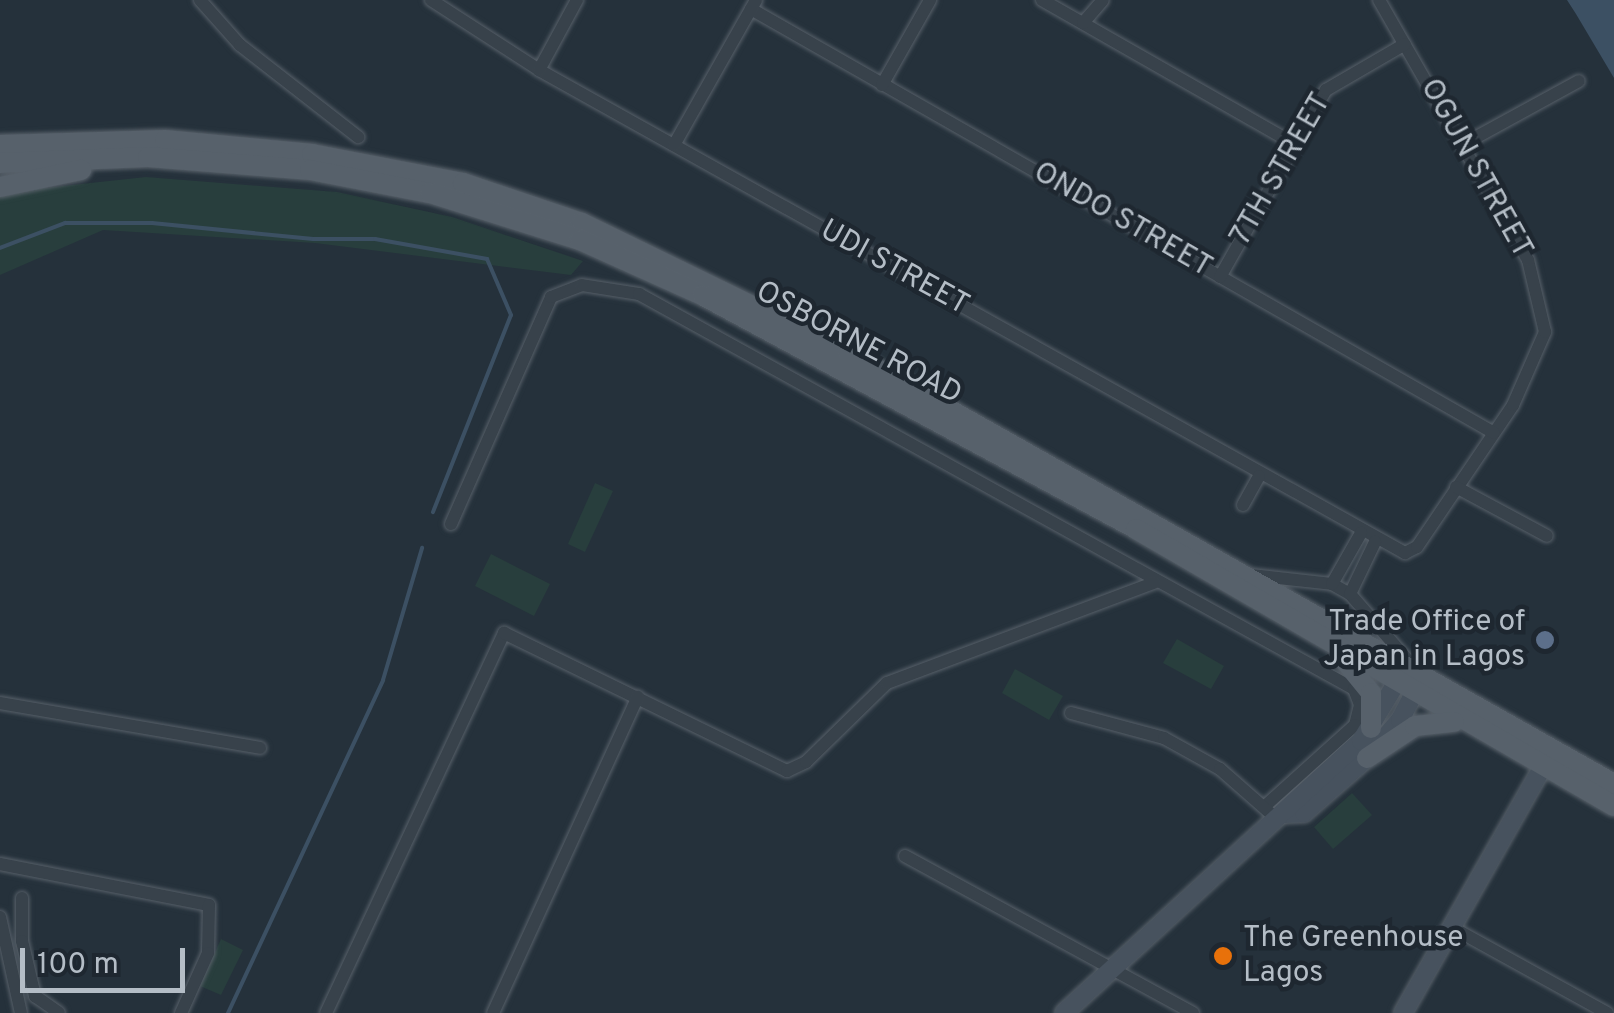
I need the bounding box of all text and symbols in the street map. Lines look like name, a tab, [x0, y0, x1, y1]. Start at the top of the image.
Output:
street label: OGUN STREET	[1411, 73, 1539, 265]
street label: 7TH STREET	[1224, 87, 1340, 253]
street label: ONDO STREET	[1026, 155, 1218, 287]
street label: UDI STREET	[813, 213, 975, 325]
street label: OSBORNE ROAD	[749, 275, 967, 413]
place label: Trade Office of Japan in Lagos	[1323, 605, 1525, 676]
marker: Trade Office of Japan in Lagos	[1534, 629, 1556, 651]
place label: The Greenhouse Lagos	[1243, 921, 1463, 992]
scale bar	[25, 928, 190, 990]
marker: The Greenhouse Lagos	[1212, 945, 1234, 967]
text: 100 m	[37, 947, 119, 984]

